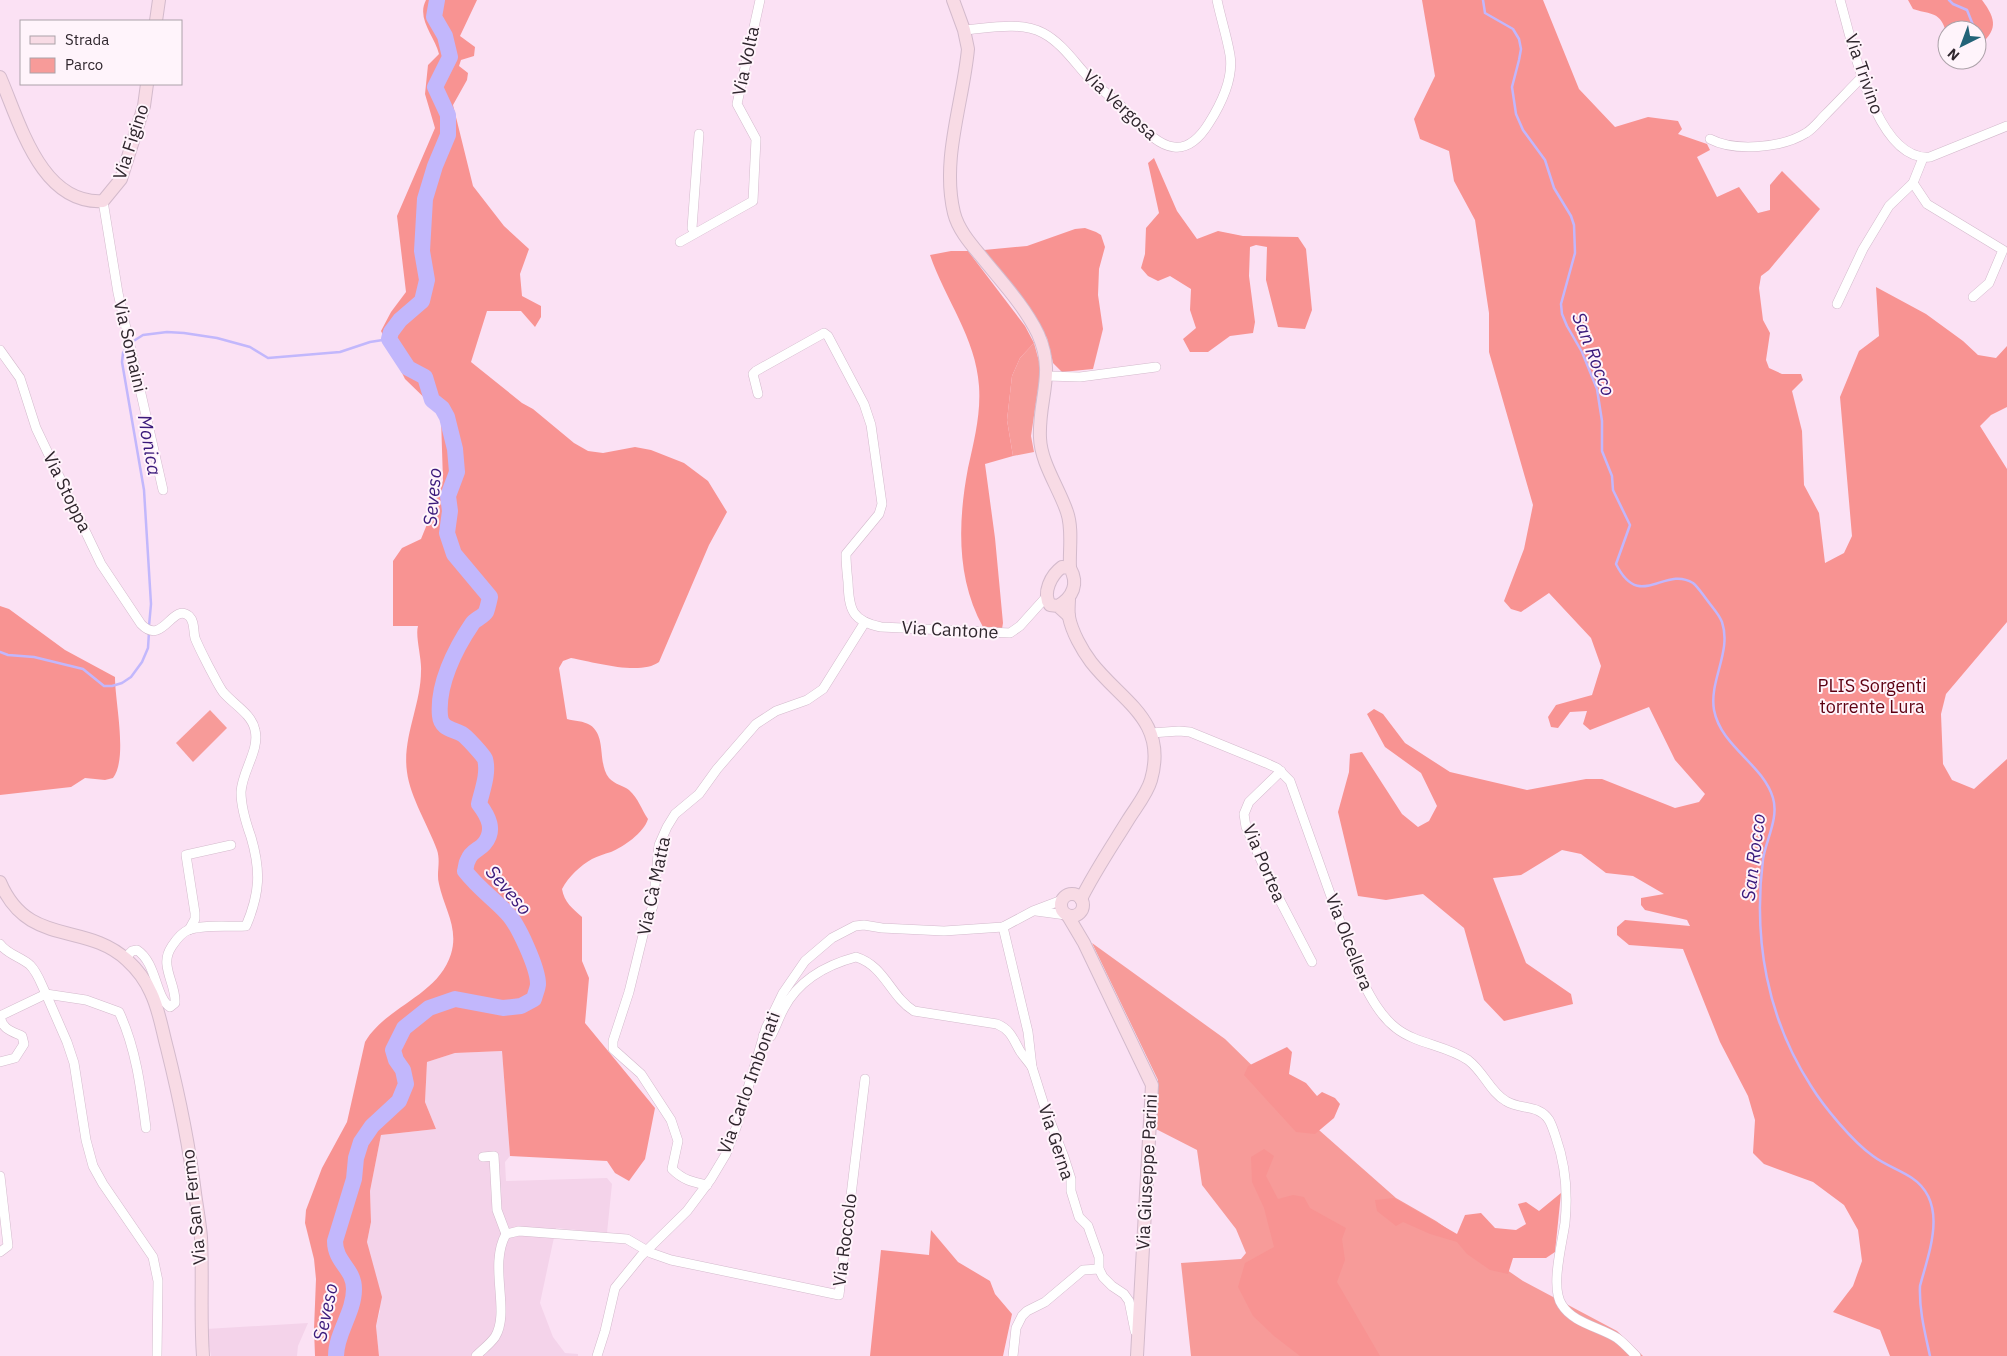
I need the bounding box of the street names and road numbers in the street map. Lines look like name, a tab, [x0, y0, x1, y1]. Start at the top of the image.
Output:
street label: Via Volta	[727, 24, 764, 98]
street label: Via Trivino	[1840, 31, 1889, 117]
street label: Via Vergosa	[1078, 64, 1163, 145]
street label: Via Figino	[108, 101, 154, 183]
street label: Via Somaini	[109, 297, 152, 394]
street label: Via Stoppa	[38, 448, 97, 536]
street label: Via Cantone	[901, 615, 999, 644]
street label: Via Portea	[1238, 820, 1291, 906]
street label: Via Cà Matta	[632, 834, 675, 938]
street label: Via Olcellera	[1321, 890, 1379, 994]
street label: Via Carlo Imbonati	[712, 1008, 785, 1157]
street label: Via Giuseppe Parini	[1131, 1093, 1162, 1251]
street label: Via Gerna	[1033, 1101, 1080, 1183]
street label: Via San Fermo	[176, 1148, 211, 1266]
street label: Via Roccolo	[827, 1192, 862, 1288]

